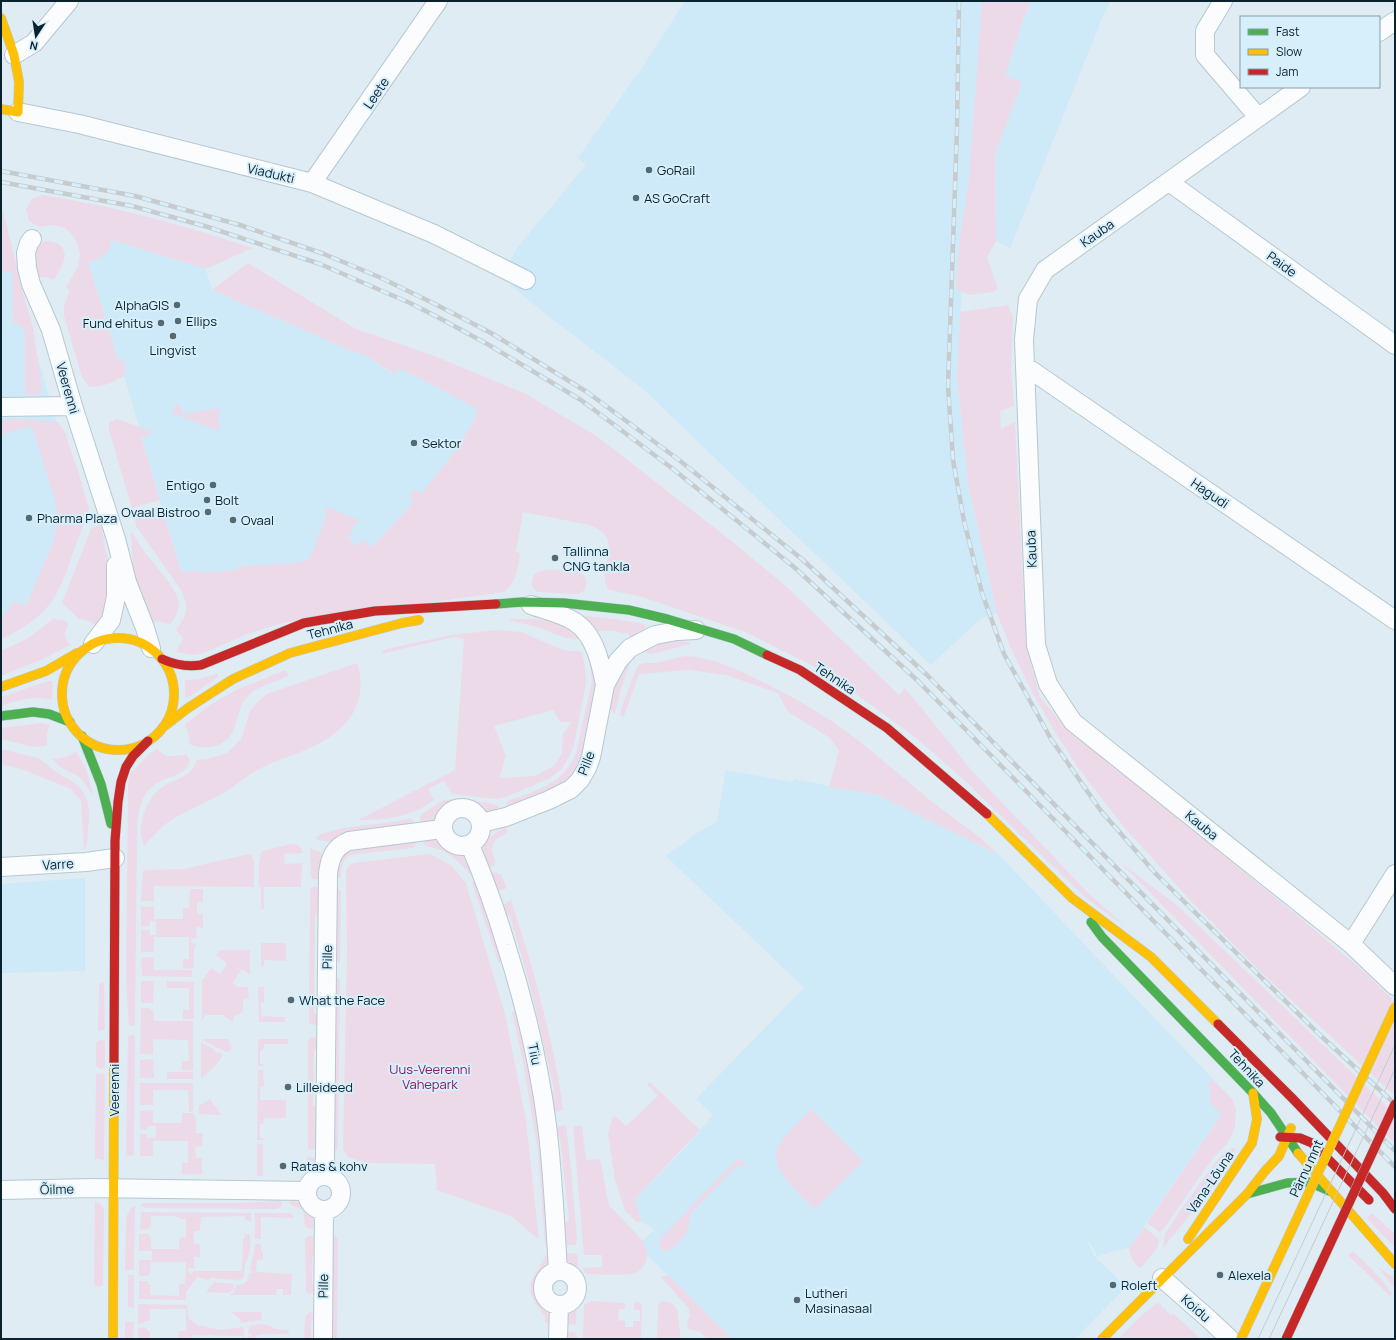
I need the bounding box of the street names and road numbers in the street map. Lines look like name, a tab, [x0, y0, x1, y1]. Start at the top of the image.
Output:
street label: Leete	[359, 73, 393, 112]
street label: Viadukti	[246, 159, 296, 187]
street label: Kauba	[1076, 215, 1118, 251]
street label: Paide	[1263, 247, 1301, 281]
street label: Veerenni	[52, 360, 84, 416]
street label: Hagudi	[1187, 474, 1233, 512]
street label: Kauba	[1021, 530, 1041, 568]
street label: Tehnika	[305, 614, 355, 644]
street label: Tehnika	[811, 658, 859, 698]
street label: Pille	[573, 748, 599, 778]
street label: Kauba	[1182, 806, 1222, 844]
street label: Varre	[42, 854, 75, 874]
street label: Pille	[318, 944, 336, 969]
street label: Tiiu	[524, 1042, 546, 1066]
street label: Tehnika	[1225, 1045, 1269, 1091]
street label: Veerenni	[105, 1064, 123, 1116]
street label: Pärnu mnt	[1285, 1136, 1327, 1200]
street label: Vana-Lõuna	[1182, 1147, 1238, 1217]
street label: Õilme	[40, 1180, 75, 1198]
street label: Pille	[314, 1273, 332, 1298]
street label: Koidu	[1178, 1290, 1214, 1326]

